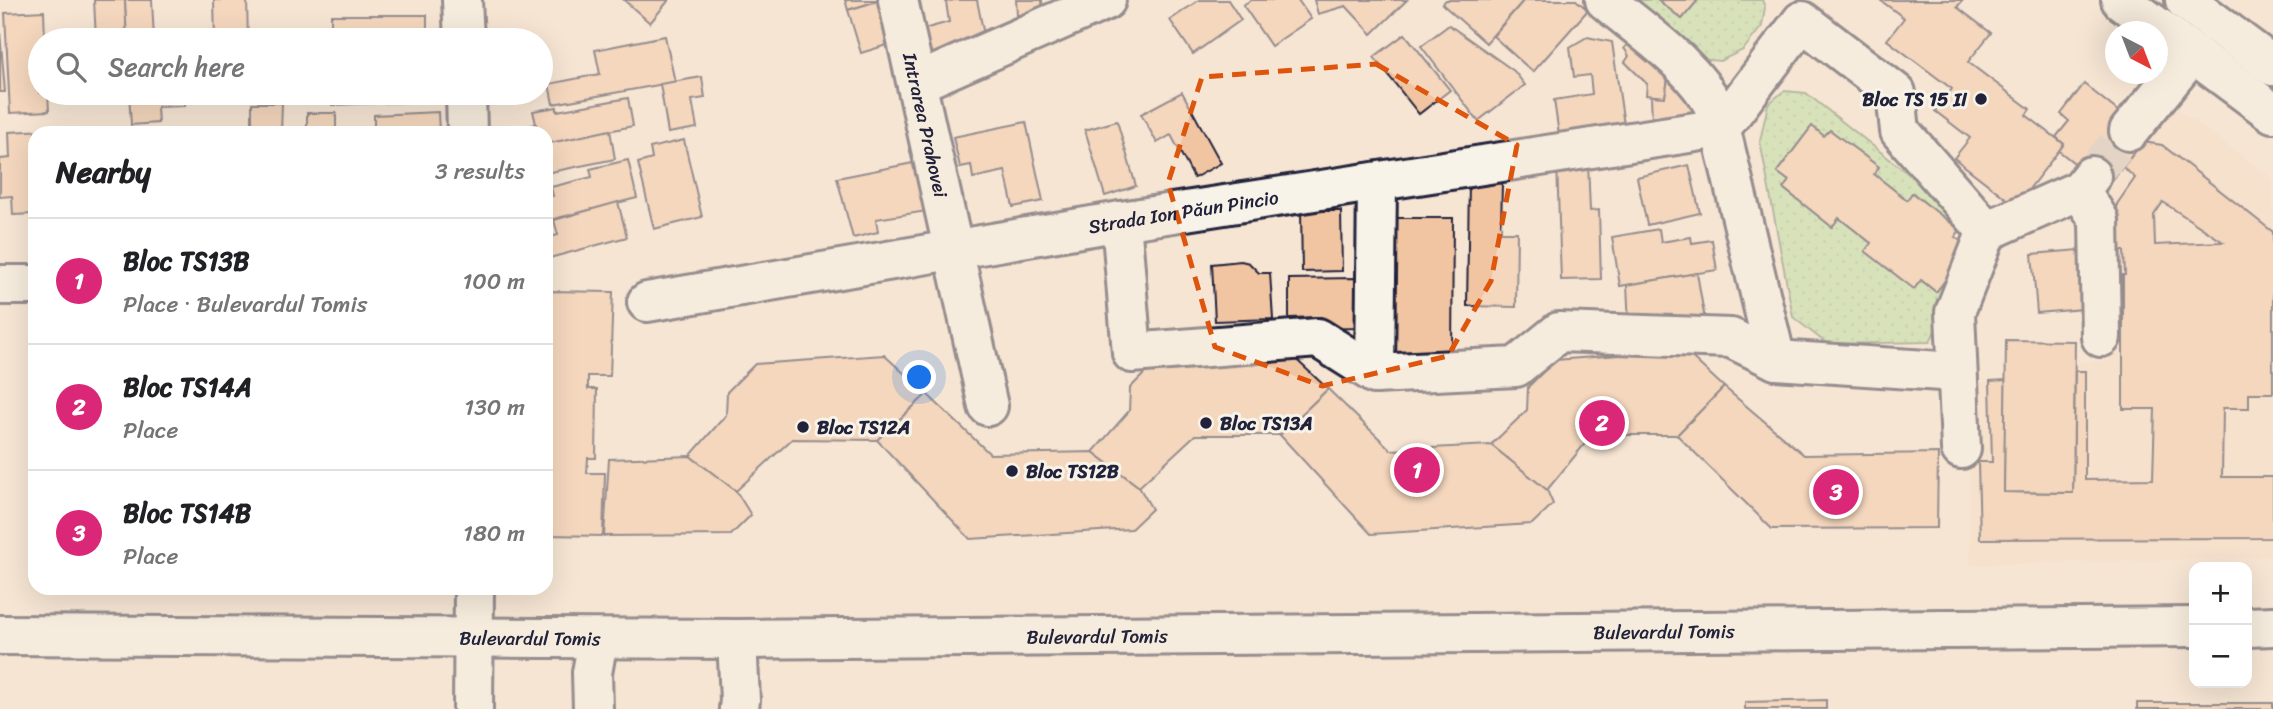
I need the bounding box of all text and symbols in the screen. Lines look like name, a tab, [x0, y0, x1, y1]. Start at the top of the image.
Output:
north arrow	[2105, 21, 2168, 84]
search box	[28, 28, 553, 105]
text: Search here	[108, 44, 245, 90]
icon: search	[52, 48, 90, 86]
street label: Intrarea Prahovei	[893, 49, 957, 201]
place label: Bloc TS 15 II	[1862, 83, 1968, 116]
marker: Bloc TS 15 II	[1973, 91, 1989, 107]
text: Nearby	[56, 145, 151, 199]
text: 3 results	[435, 151, 525, 192]
street label: Strada Ion Păun Pincio	[1086, 181, 1281, 243]
text: Bloc TS13B	[123, 238, 249, 284]
text: 1	[74, 261, 84, 302]
text: 100 m	[462, 261, 525, 302]
text: Place · Bulevardul Tomis	[123, 284, 367, 325]
your location	[902, 360, 936, 394]
text: Bloc TS14A	[123, 364, 252, 410]
text: 2	[72, 387, 86, 428]
text: 130 m	[464, 387, 525, 428]
pin: 2	[1579, 397, 1625, 449]
place label: Bloc TS13A	[1220, 407, 1313, 440]
text: Place	[123, 410, 178, 451]
place label: Bloc TS12A	[817, 411, 910, 444]
marker: Bloc TS13A	[1198, 415, 1214, 431]
marker: Bloc TS12A	[795, 419, 811, 435]
pin: 1	[1394, 444, 1440, 496]
place label: Bloc TS12B	[1026, 455, 1119, 488]
marker: Bloc TS12B	[1004, 463, 1020, 479]
pin: 3	[1813, 466, 1859, 518]
text: Bloc TS14B	[123, 490, 251, 536]
text: 3	[73, 513, 85, 554]
text: 180 m	[463, 513, 525, 554]
text: Place	[123, 536, 178, 577]
map controls	[2189, 562, 2252, 688]
button: +	[2189, 562, 2252, 625]
street label: Bulevardul Tomis	[1593, 615, 1735, 649]
street label: Bulevardul Tomis	[1026, 619, 1168, 654]
street label: Bulevardul Tomis	[459, 621, 601, 655]
button: −	[2189, 625, 2252, 688]

